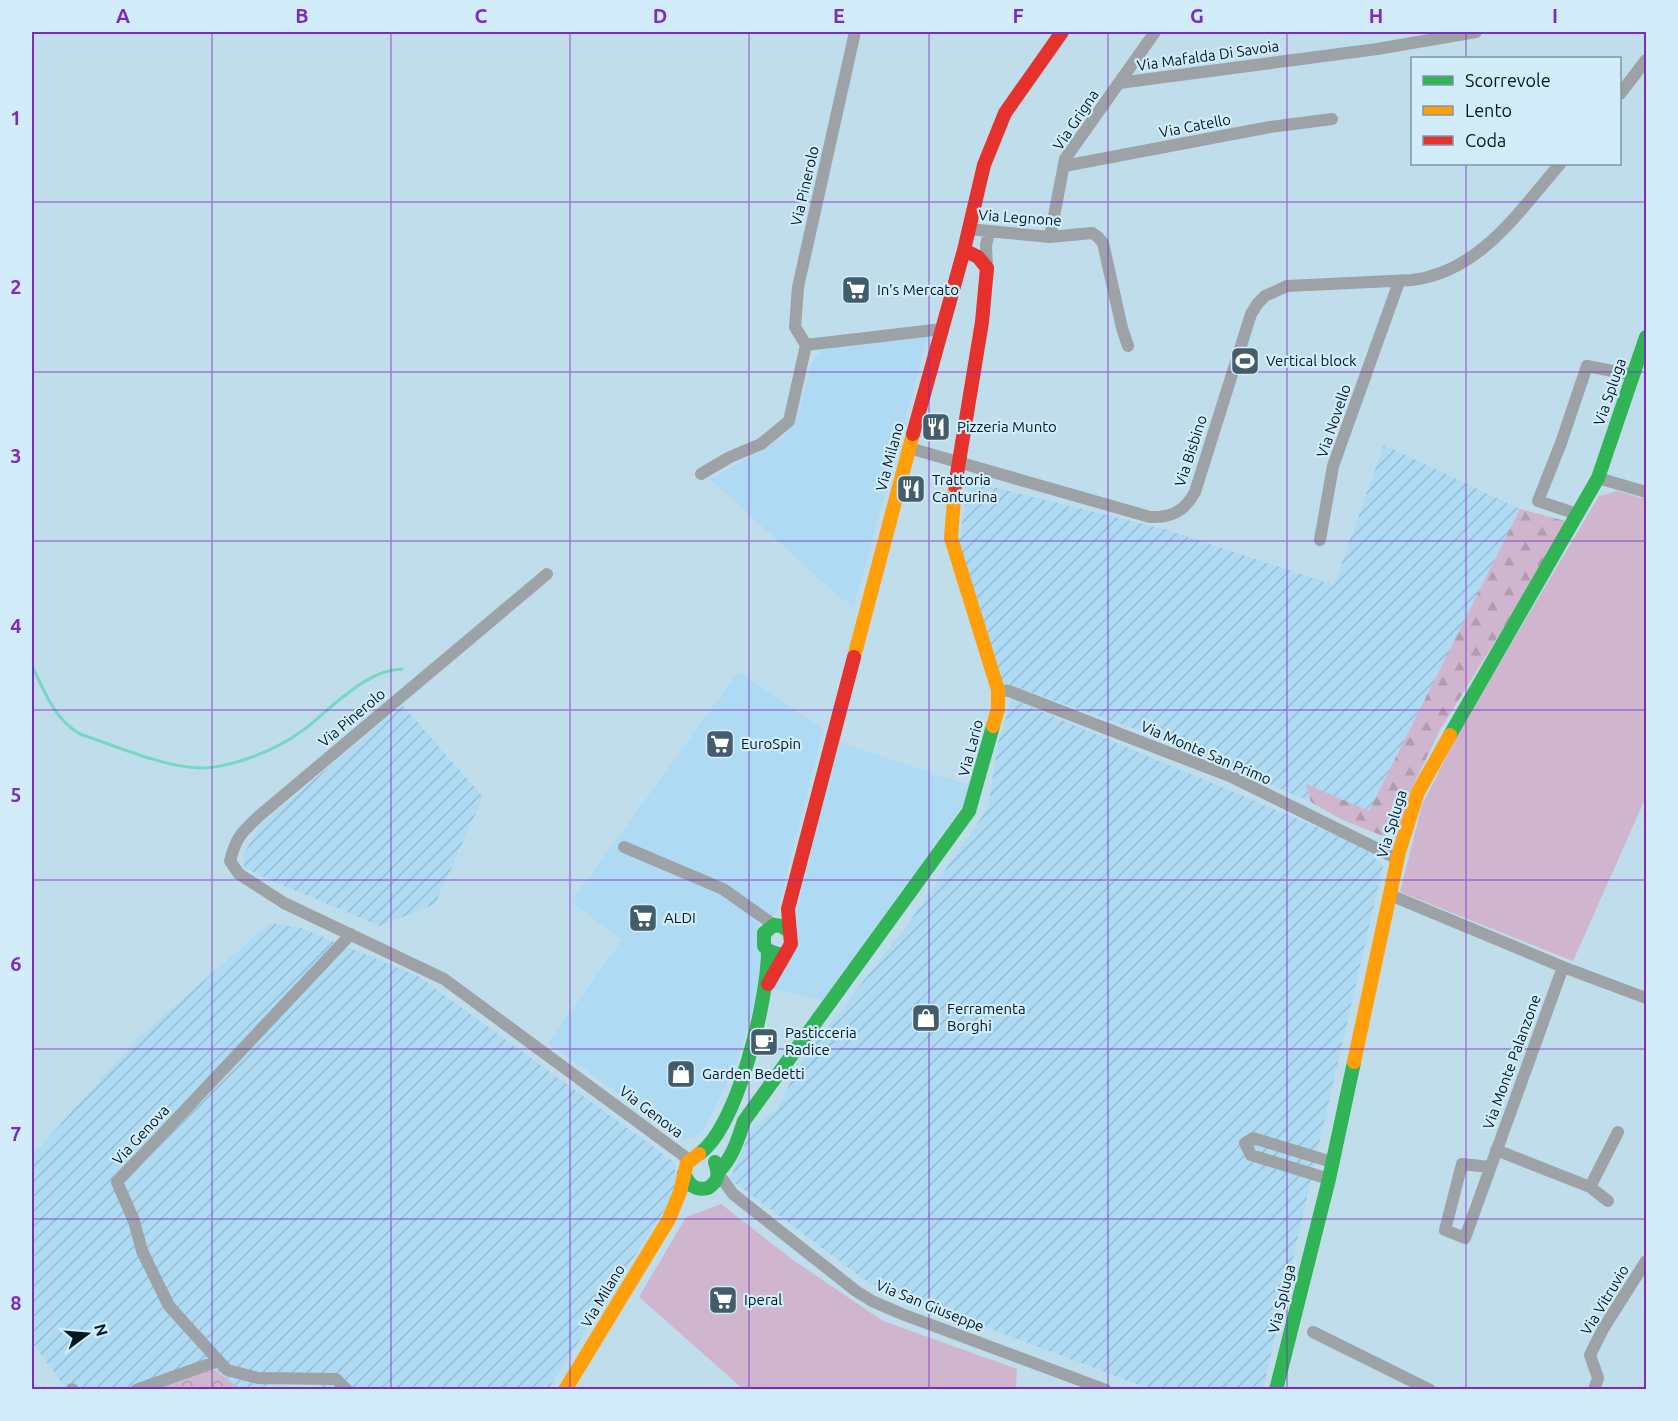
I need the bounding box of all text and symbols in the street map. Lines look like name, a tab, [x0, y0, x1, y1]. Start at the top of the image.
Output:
text: A	[116, 4, 130, 27]
text: B	[295, 4, 309, 27]
text: C	[475, 4, 488, 27]
text: D	[653, 4, 667, 27]
text: E	[833, 4, 845, 27]
text: F	[1012, 4, 1024, 27]
text: G	[1190, 4, 1204, 27]
text: H	[1369, 4, 1383, 27]
text: I	[1552, 4, 1558, 27]
street label: Via Mafalda Di Savoia	[1136, 37, 1280, 74]
legend	[1411, 57, 1621, 165]
text: Scorrevole	[1465, 70, 1551, 90]
street label: Via Grigna	[1049, 86, 1102, 153]
text: Lento	[1465, 100, 1512, 120]
text: 1	[10, 106, 22, 129]
street label: Via Catello	[1158, 110, 1232, 141]
text: Coda	[1465, 130, 1506, 150]
street label: Via Pinerolo	[787, 144, 822, 227]
street label: Via Legnone	[978, 206, 1062, 229]
supermarket icon: In's Mercato	[840, 274, 872, 306]
text: 2	[10, 275, 22, 298]
place label: In's Mercato	[877, 281, 959, 298]
sports icon: Vertical block	[1229, 345, 1261, 377]
place label: Vertical block	[1266, 352, 1357, 369]
street label: Via Spluga	[1590, 356, 1629, 428]
street label: Via Novello	[1313, 382, 1354, 460]
restaurant icon: Pizzeria Munto	[920, 411, 952, 443]
street label: Via Bisbino	[1171, 413, 1210, 489]
place label: Pizzeria Munto	[957, 418, 1057, 435]
street label: Via Milano	[872, 421, 907, 493]
text: 3	[10, 444, 22, 467]
place label: Trattoria Canturina	[932, 471, 998, 505]
restaurant icon: Trattoria Canturina	[895, 473, 927, 505]
text: 4	[10, 614, 22, 637]
street label: Via Pinerolo	[315, 685, 388, 750]
street label: Via Monte San Primo	[1138, 717, 1274, 788]
street label: Via Lario	[955, 718, 986, 778]
supermarket icon: EuroSpin	[704, 728, 736, 760]
place label: EuroSpin	[741, 735, 801, 752]
text: 5	[10, 783, 22, 806]
street label: Via Spluga	[1373, 788, 1410, 860]
supermarket icon: ALDI	[627, 902, 659, 934]
place label: ALDI	[664, 909, 696, 926]
text: 6	[10, 952, 22, 975]
street label: Via Monte Palanzone	[1479, 992, 1544, 1131]
place label: Ferramenta Borghi	[947, 1000, 1026, 1034]
shop icon: Ferramenta Borghi	[910, 1002, 942, 1034]
place label: Pasticceria Radice	[785, 1024, 857, 1058]
cafe icon: Pasticceria Radice	[748, 1026, 780, 1058]
shop icon: Garden Bedetti	[665, 1058, 697, 1090]
place label: Garden Bedetti	[702, 1065, 805, 1082]
street label: Via Genova	[616, 1082, 687, 1141]
street label: Via Genova	[109, 1101, 173, 1168]
text: 7	[10, 1122, 22, 1145]
street label: Via Milano	[577, 1261, 628, 1330]
street label: Via Vitruvio	[1577, 1262, 1632, 1338]
street label: Via Spluga	[1265, 1263, 1298, 1335]
street label: Via San Giuseppe	[874, 1276, 987, 1335]
supermarket icon: Iperal	[707, 1284, 739, 1316]
text: 8	[10, 1291, 22, 1314]
place label: Iperal	[744, 1291, 782, 1308]
north arrow	[57, 1304, 117, 1364]
text: N	[91, 1322, 112, 1338]

